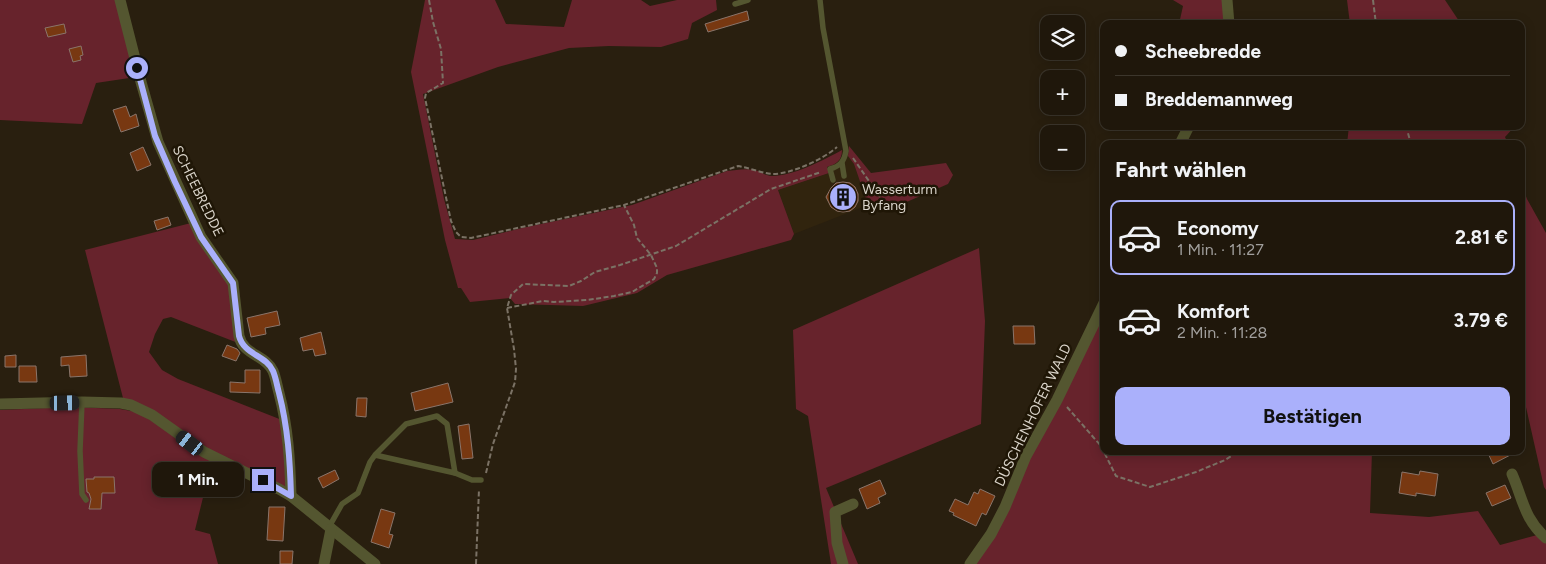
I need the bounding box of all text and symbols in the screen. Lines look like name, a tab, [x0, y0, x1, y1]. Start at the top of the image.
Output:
map controls	[1040, 15, 1085, 170]
button: layers	[1040, 15, 1085, 60]
text: Scheebredde	[1145, 40, 1261, 63]
route start	[126, 57, 148, 79]
button: +	[1040, 70, 1085, 115]
text: Breddemannweg	[1145, 88, 1293, 111]
button: −	[1040, 125, 1085, 170]
street label: SCHEEBREDDE	[169, 143, 227, 239]
text: Fahrt wählen	[1115, 156, 1246, 183]
place label: Wasserturm Byfang	[862, 181, 937, 214]
building icon: Wasserturm Byfang	[828, 182, 858, 212]
icon: car	[1117, 215, 1162, 260]
text: Economy	[1177, 217, 1259, 240]
text: 2.81 €	[1455, 226, 1508, 249]
text: 1 Min. · 11:27	[1177, 240, 1264, 259]
icon: car	[1117, 298, 1162, 343]
text: Komfort	[1177, 300, 1250, 323]
text: 3.79 €	[1453, 309, 1508, 332]
text: 2 Min. · 11:28	[1177, 323, 1267, 342]
street label: DÜSCHENHOFER WALD	[991, 341, 1075, 489]
button: Bestätigen	[1115, 387, 1510, 445]
car	[49, 395, 80, 411]
car	[173, 428, 206, 458]
callout: 1 Min.	[153, 462, 246, 498]
route end	[252, 469, 274, 491]
text: 1 Min.	[177, 470, 219, 489]

